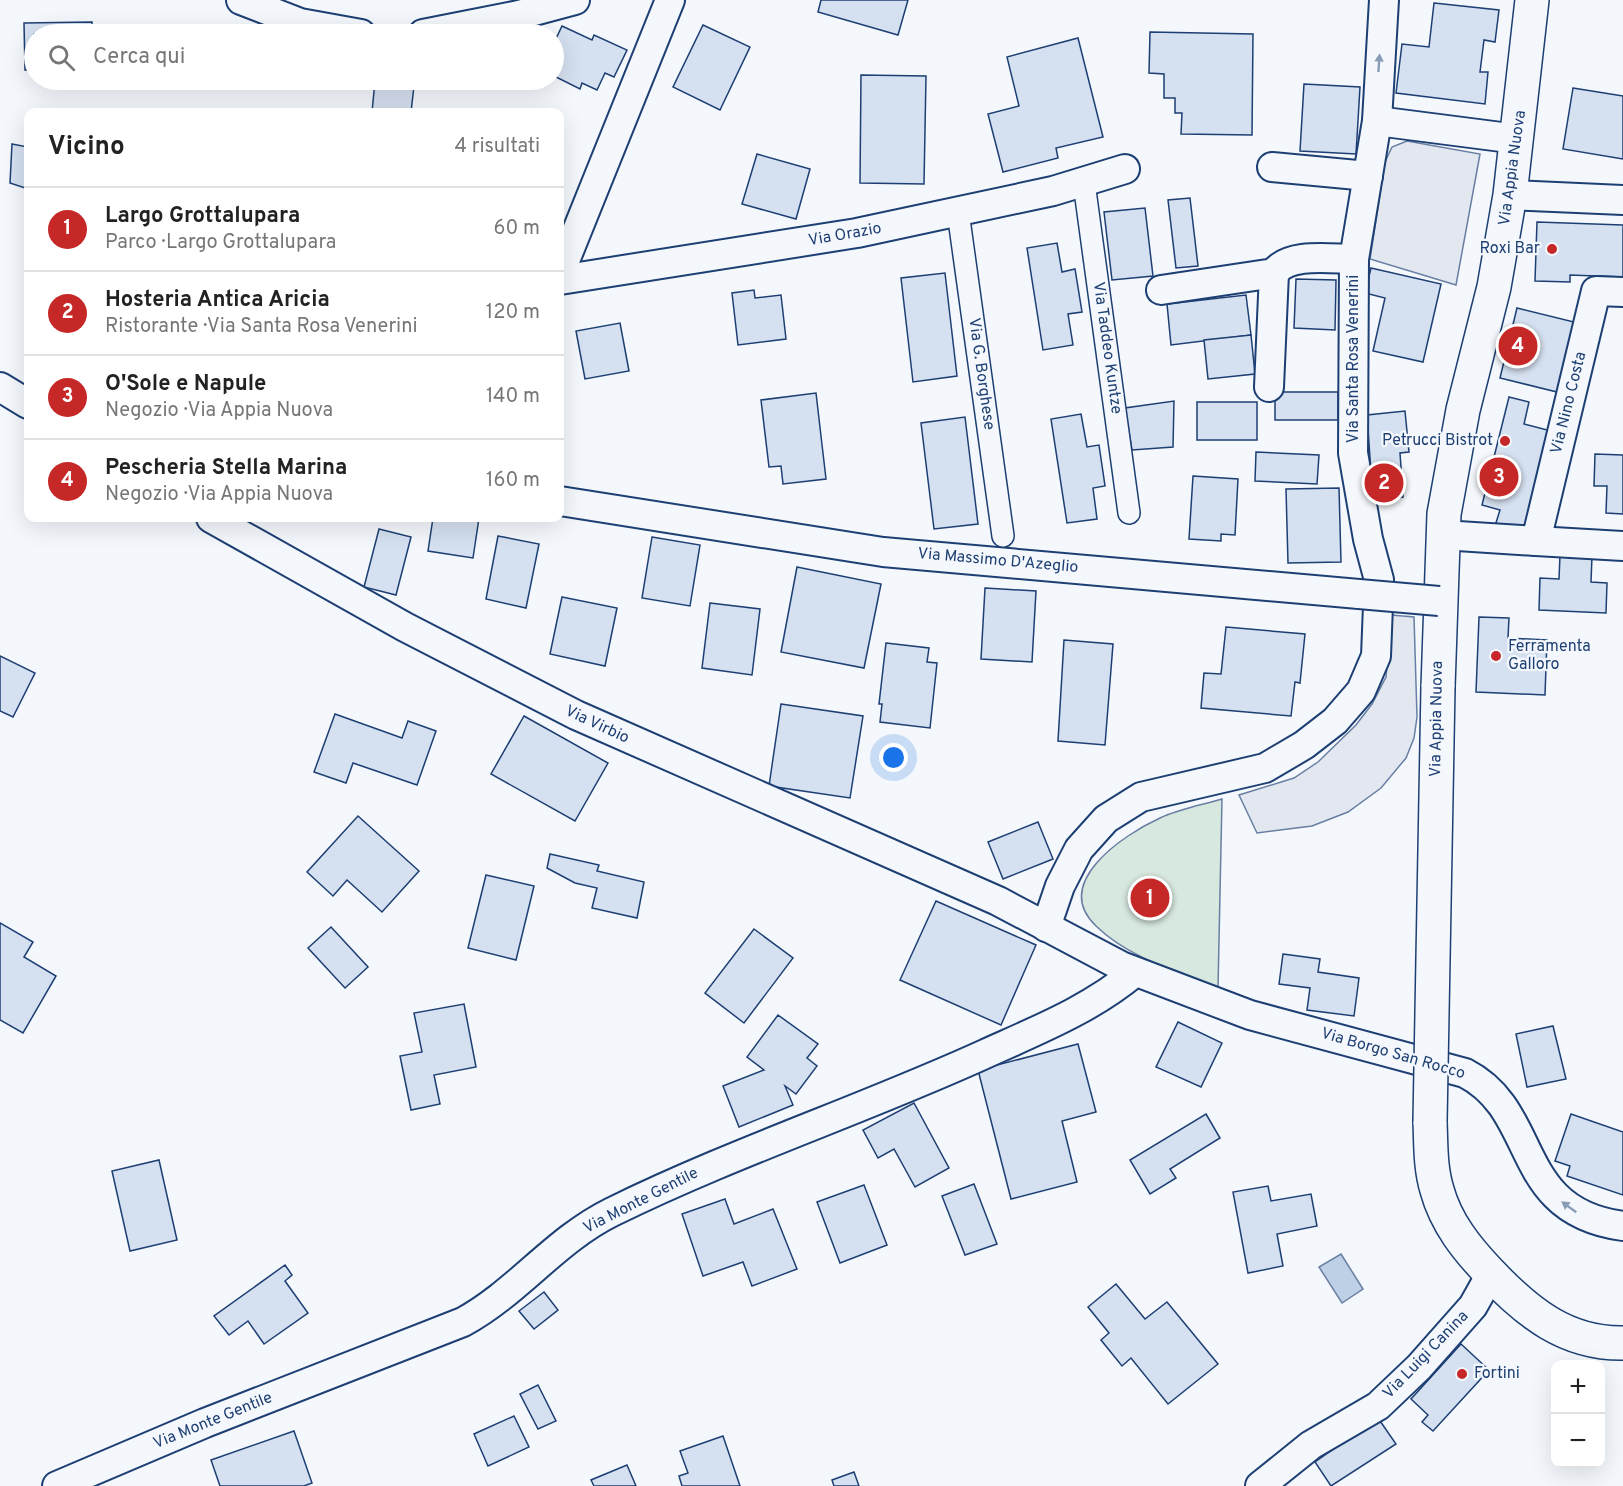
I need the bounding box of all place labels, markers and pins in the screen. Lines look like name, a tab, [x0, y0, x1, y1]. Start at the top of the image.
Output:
place label: Roxi Bar	[1480, 239, 1540, 259]
marker: Roxi Bar	[1545, 242, 1559, 256]
pin: 4	[1498, 324, 1538, 368]
place label: Petrucci Bistrot	[1382, 431, 1493, 451]
marker: Petrucci Bistrot	[1498, 434, 1512, 448]
pin: 3	[1480, 454, 1518, 500]
pin: 2	[1364, 460, 1404, 506]
place label: Ferramenta Galloro	[1508, 637, 1591, 675]
marker: Ferramenta Galloro	[1489, 649, 1503, 663]
pin: 1	[1130, 876, 1170, 920]
place label: Fortini	[1474, 1364, 1520, 1384]
marker: Fortini	[1455, 1367, 1469, 1381]

